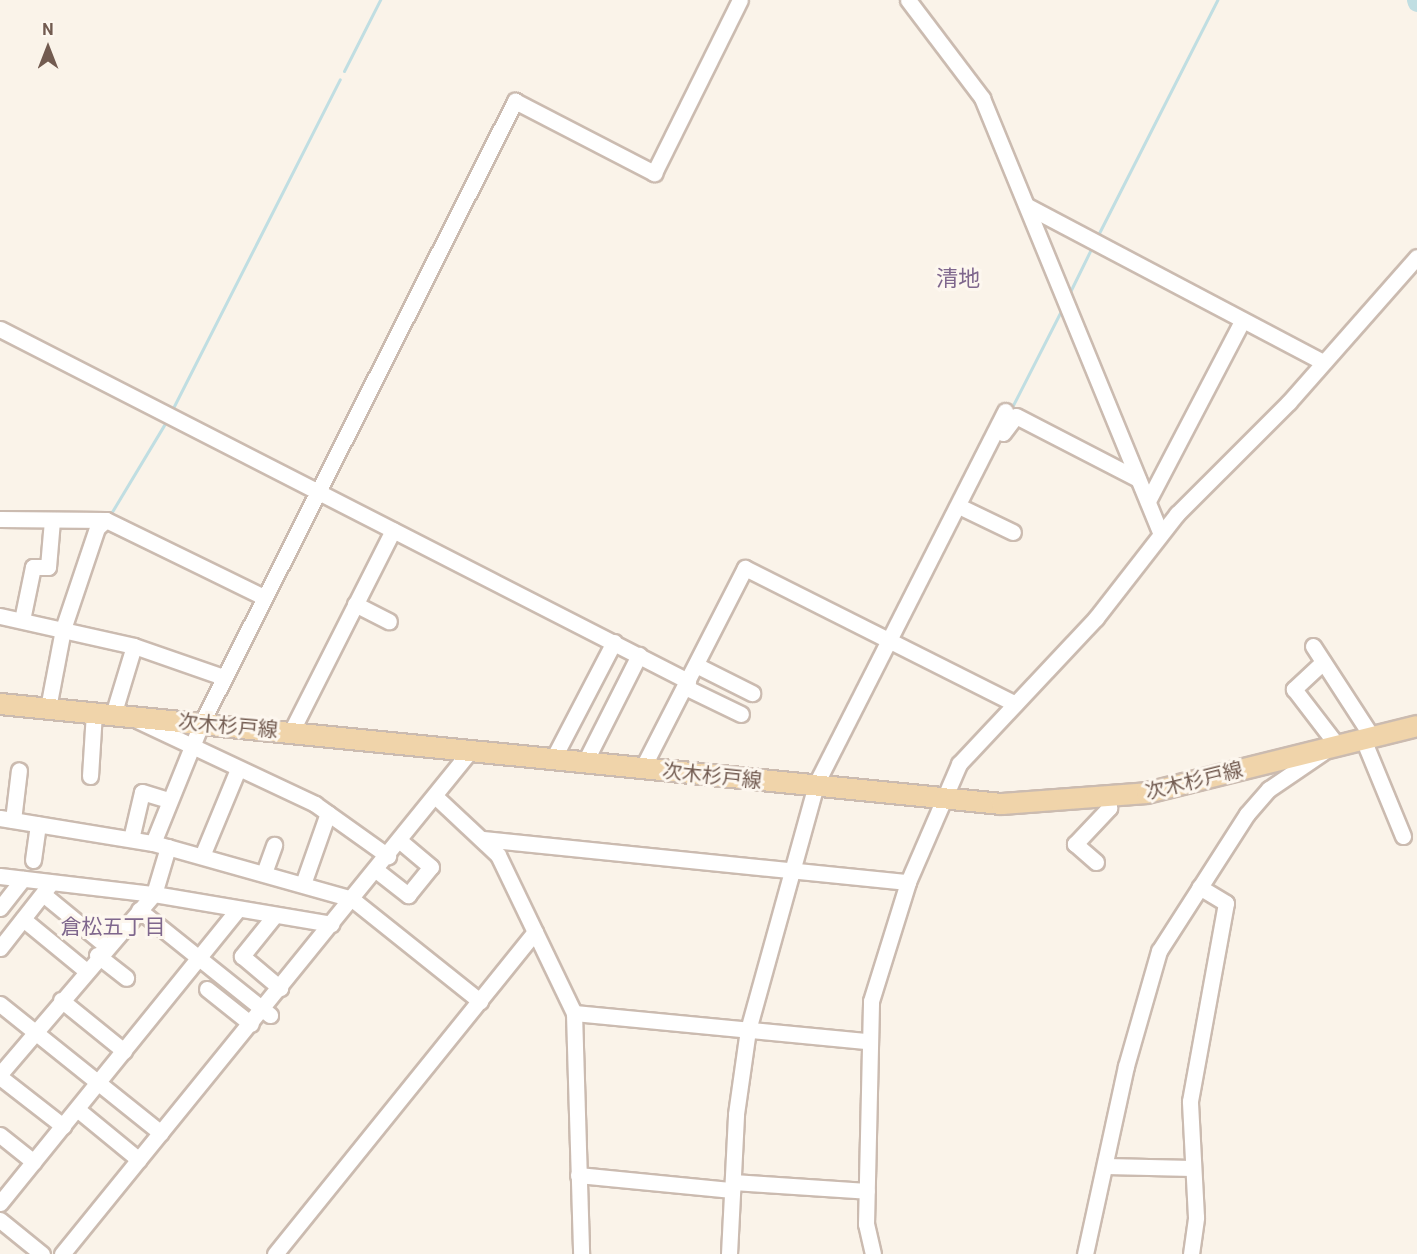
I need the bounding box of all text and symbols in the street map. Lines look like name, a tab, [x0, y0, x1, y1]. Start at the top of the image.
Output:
north arrow	[18, 18, 78, 78]
text: N	[42, 20, 54, 39]
district label: 清地	[936, 266, 980, 292]
street label: 次木杉戸線	[177, 710, 279, 742]
street label: 次木杉戸線	[1143, 757, 1245, 805]
street label: 次木杉戸線	[661, 759, 763, 793]
district label: 倉松五丁目	[61, 914, 165, 940]

